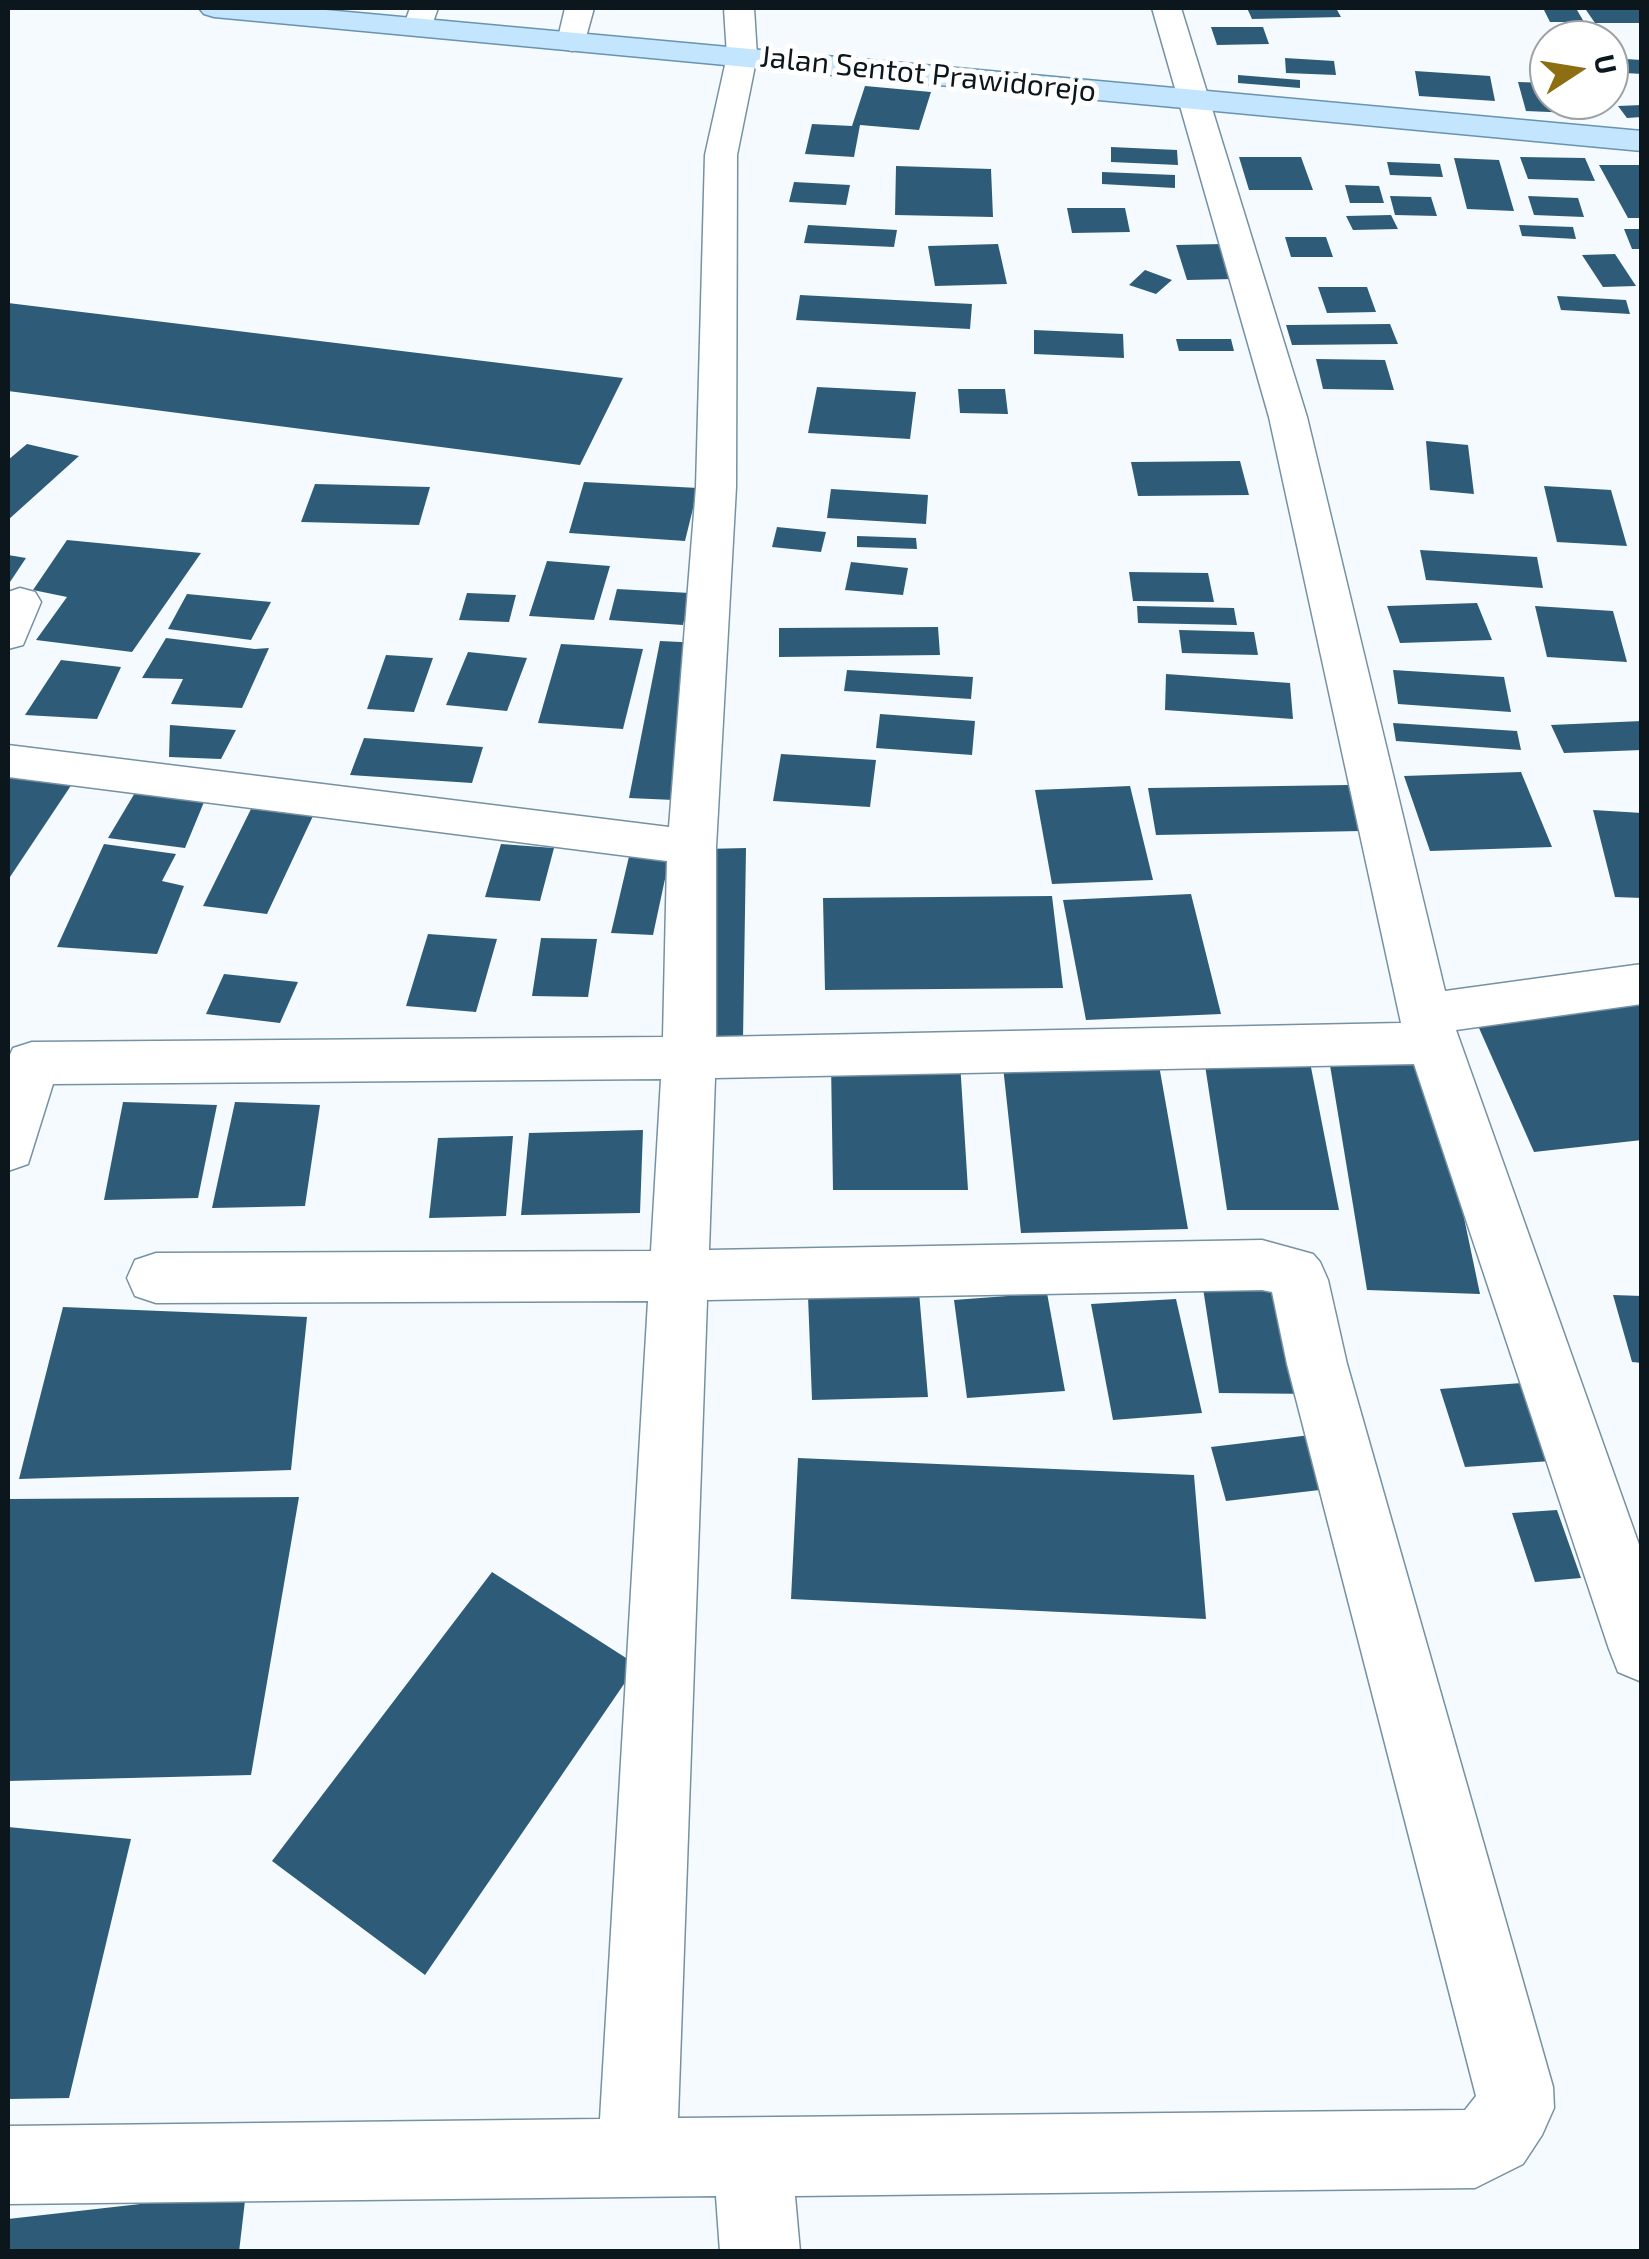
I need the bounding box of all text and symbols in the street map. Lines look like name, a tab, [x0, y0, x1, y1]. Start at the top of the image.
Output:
north arrow	[1529, 20, 1629, 120]
street label: Jalan Sentot Prawidorejo	[758, 38, 1098, 110]
text: U	[1588, 51, 1625, 77]

